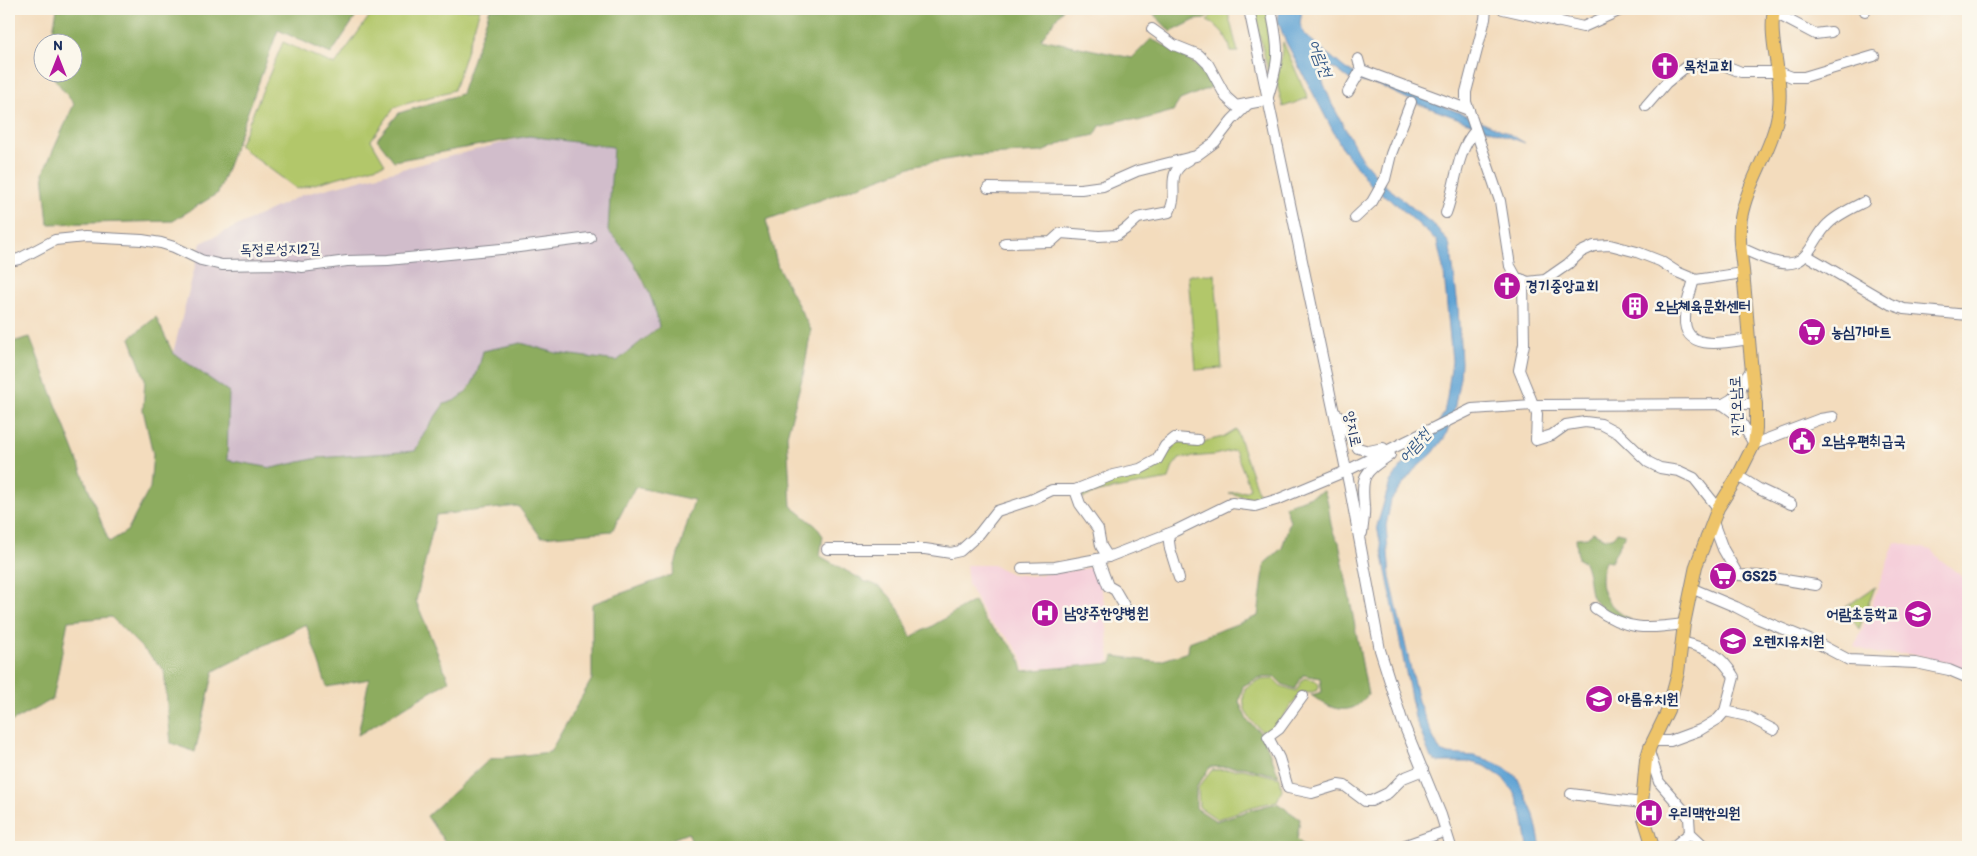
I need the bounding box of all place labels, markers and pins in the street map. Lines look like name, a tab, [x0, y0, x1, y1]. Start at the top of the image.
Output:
church icon: 목천교회	[1650, 51, 1680, 81]
place label: 목천교회	[1684, 57, 1732, 75]
church icon: 경기중앙교회	[1492, 271, 1522, 301]
place label: 경기중앙교회	[1526, 277, 1598, 295]
building icon: 오남쳬육문화센터	[1620, 291, 1650, 321]
place label: 오남쳬육문화센터	[1654, 297, 1751, 315]
supermarket icon: 농심가마트	[1797, 317, 1827, 347]
place label: 농심가마트	[1831, 323, 1891, 341]
public building icon: 오남우편취급국	[1787, 426, 1817, 456]
place label: 오남우편취급국	[1821, 432, 1906, 450]
supermarket icon: GS25	[1708, 561, 1738, 591]
place label: GS25	[1742, 567, 1777, 585]
hospital icon: 남양주한양병원	[1030, 598, 1060, 628]
school or university icon: 어람초등학교	[1903, 599, 1933, 629]
place label: 남양주한양병원	[1064, 604, 1149, 622]
place label: 어람초등학교	[1827, 605, 1899, 623]
school or university icon: 오렌지유치원	[1718, 626, 1748, 656]
place label: 오렌지유치원	[1752, 632, 1824, 650]
school or university icon: 아름유치원	[1584, 684, 1614, 714]
place label: 아름유치원	[1617, 690, 1678, 708]
hospital icon: 우리맥한의원	[1634, 798, 1664, 828]
place label: 우리맥한의원	[1668, 804, 1740, 822]

